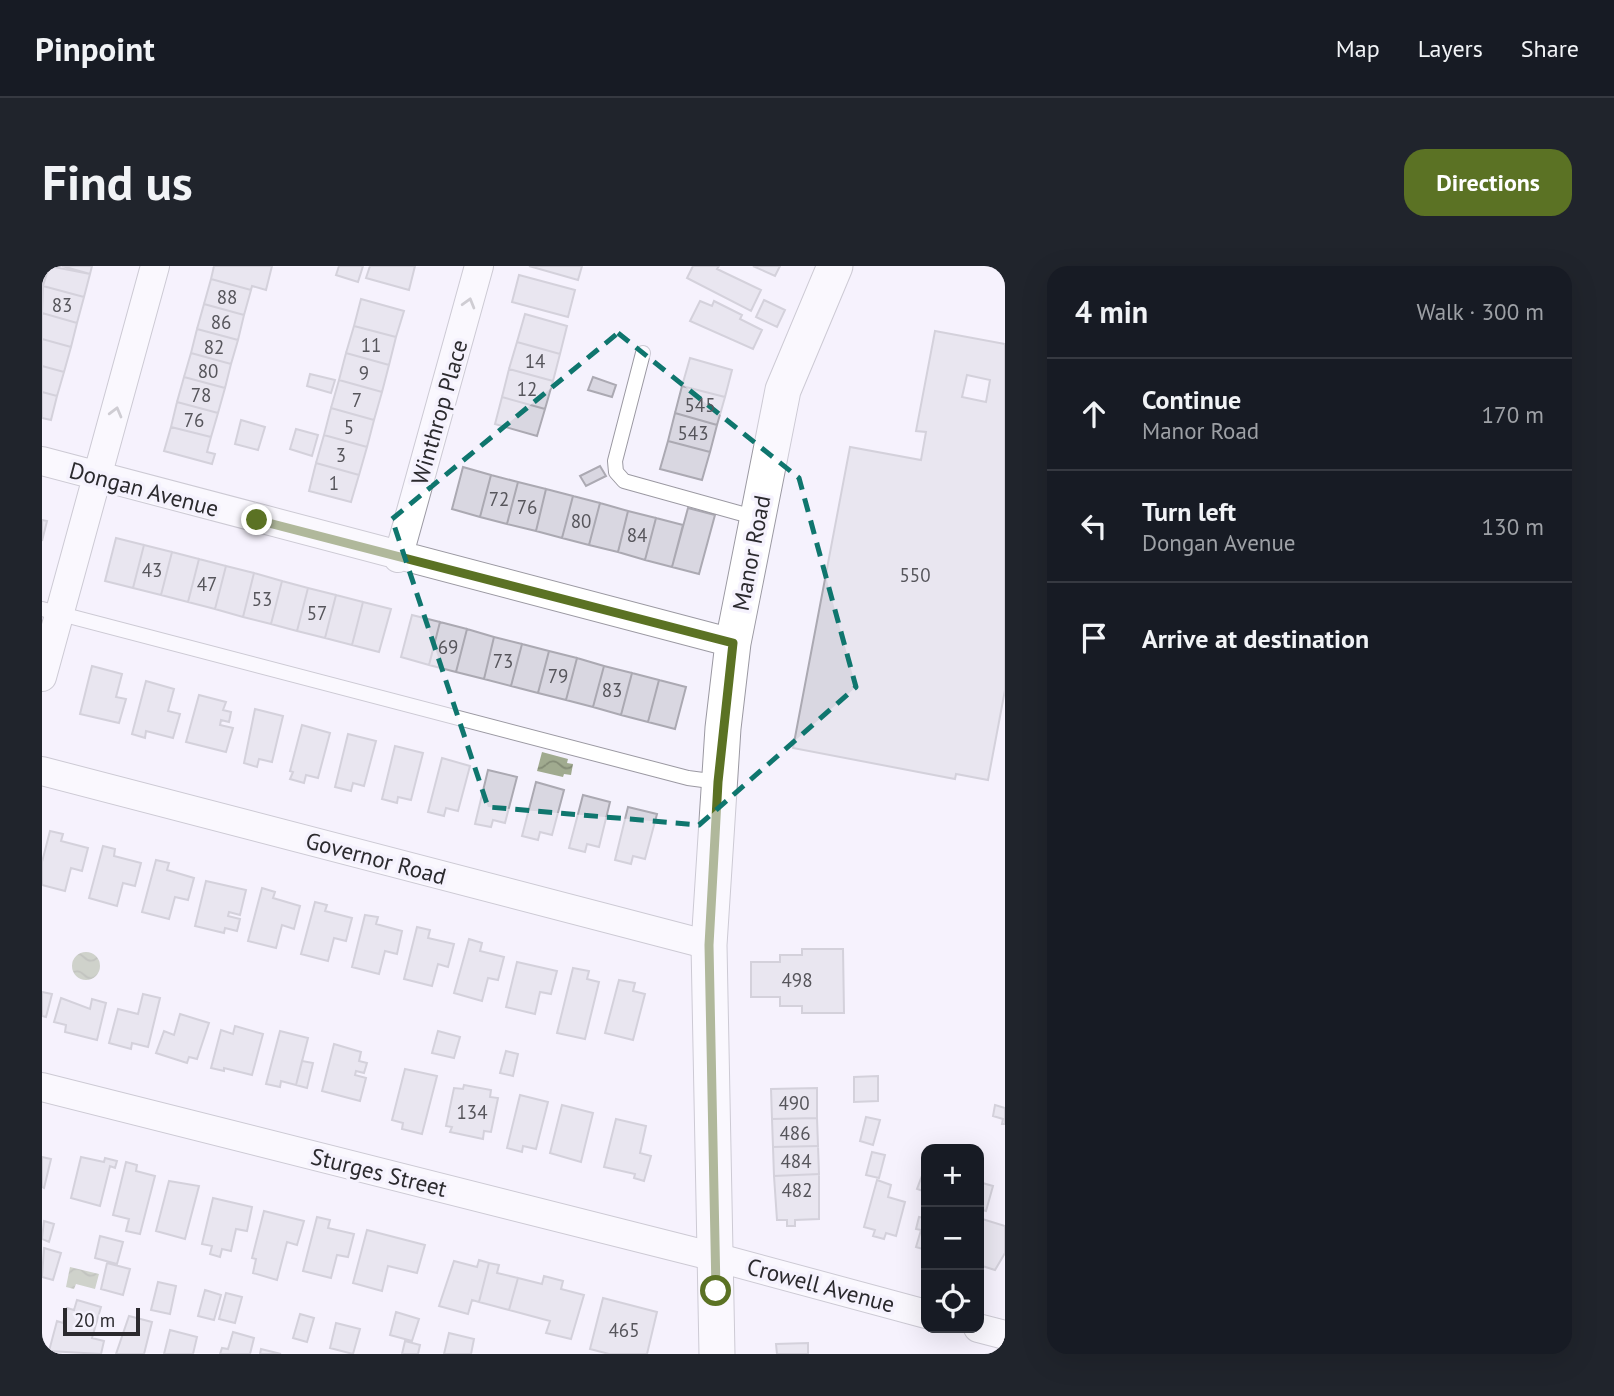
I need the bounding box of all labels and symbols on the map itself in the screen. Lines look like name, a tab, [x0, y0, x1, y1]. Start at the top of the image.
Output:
house number: 88	[217, 285, 237, 309]
house number: 83	[52, 293, 72, 317]
one-way arrow	[461, 297, 475, 309]
house number: 86	[211, 310, 231, 334]
house number: 11	[361, 333, 381, 357]
house number: 82	[204, 335, 224, 359]
street label: Winthrop Place	[404, 336, 474, 488]
house number: 14	[525, 349, 545, 373]
house number: 80	[198, 359, 218, 383]
house number: 9	[359, 361, 369, 385]
house number: 12	[517, 377, 537, 401]
house number: 78	[191, 383, 211, 407]
house number: 7	[352, 388, 362, 412]
house number: 545	[684, 393, 716, 417]
one-way arrow	[107, 406, 122, 418]
house number: 76	[184, 408, 204, 432]
house number: 5	[344, 415, 354, 439]
house number: 543	[677, 421, 709, 445]
house number: 3	[336, 443, 346, 467]
street label: Dongan Avenue	[66, 455, 222, 523]
house number: 1	[329, 471, 339, 495]
house number: 72	[489, 487, 509, 511]
street label: Manor Road	[726, 493, 776, 613]
house number: 76	[517, 495, 537, 519]
route end	[241, 504, 272, 535]
house number: 80	[571, 509, 591, 533]
house number: 84	[627, 523, 647, 547]
house number: 43	[142, 558, 162, 582]
house number: 550	[899, 563, 931, 587]
house number: 47	[197, 572, 217, 596]
house number: 53	[252, 587, 272, 611]
house number: 57	[307, 601, 327, 625]
house number: 69	[438, 635, 458, 659]
house number: 73	[493, 649, 513, 673]
house number: 79	[548, 664, 568, 688]
house number: 83	[602, 678, 622, 702]
street label: Governor Road	[303, 825, 449, 891]
house number: 498	[781, 968, 813, 992]
house number: 490	[778, 1091, 810, 1115]
house number: 134	[456, 1100, 488, 1124]
house number: 486	[779, 1121, 811, 1145]
street label: Sturges Street	[308, 1141, 450, 1203]
house number: 484	[780, 1149, 812, 1173]
house number: 482	[781, 1178, 813, 1202]
street label: Crowell Avenue	[744, 1251, 898, 1319]
route start	[700, 1275, 731, 1306]
scale bar	[63, 1305, 140, 1337]
house number: 465	[608, 1318, 640, 1342]

